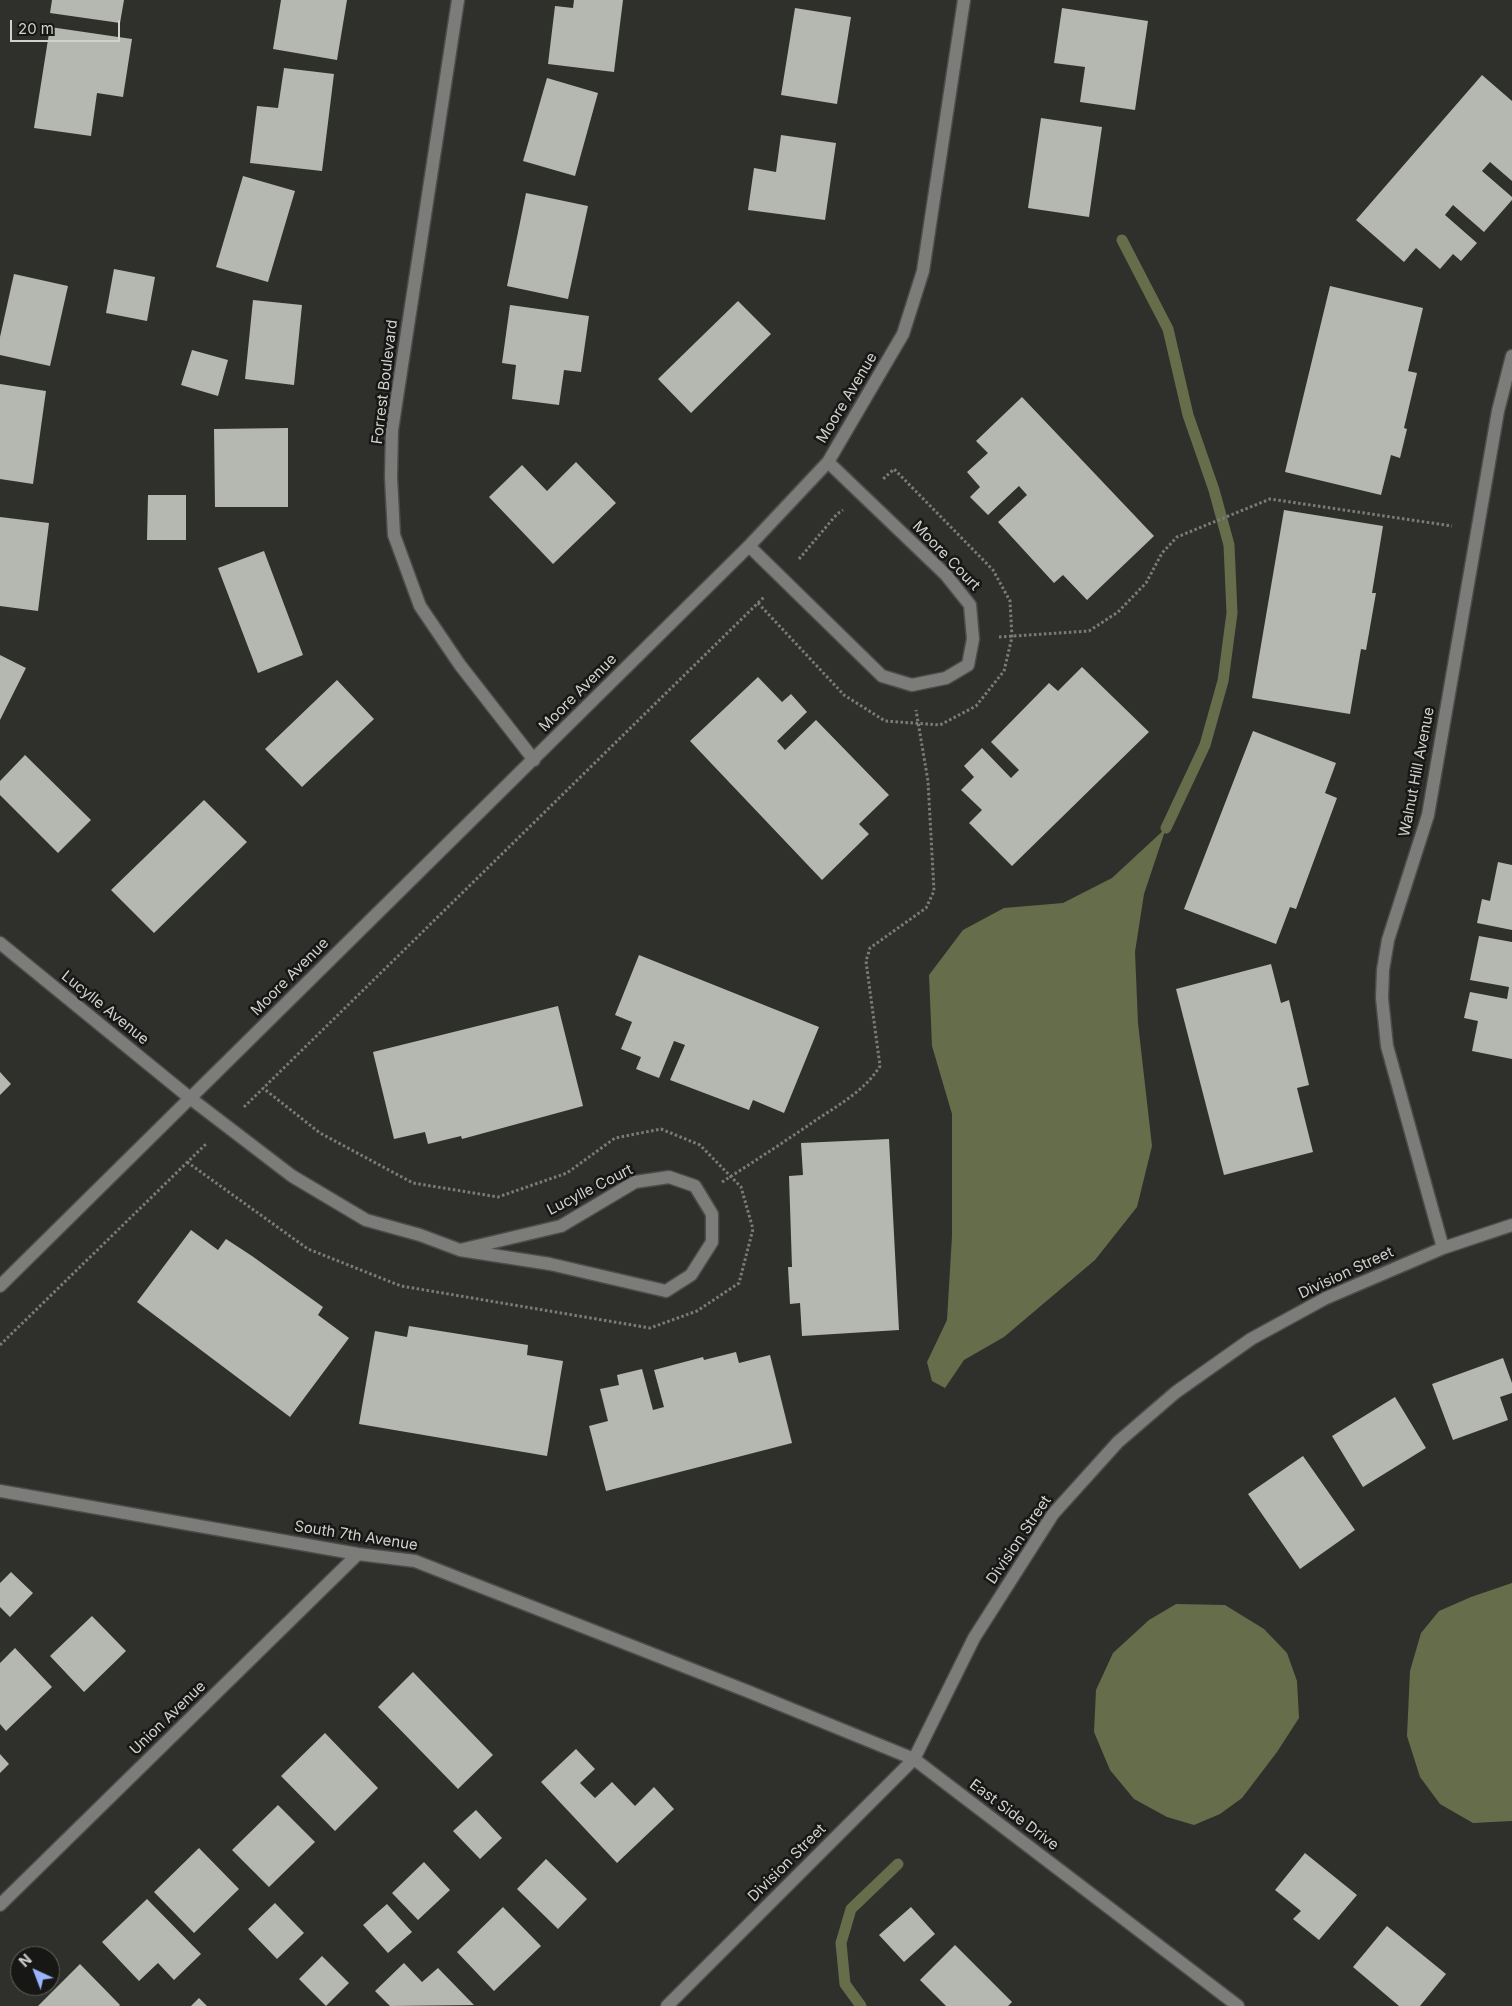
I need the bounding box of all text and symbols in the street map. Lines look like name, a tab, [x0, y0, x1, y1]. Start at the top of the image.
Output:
scale bar	[12, 10, 122, 42]
text: 20 m	[18, 19, 54, 38]
street label: Forrest Boulevard	[368, 319, 402, 445]
street label: Moore Avenue	[813, 349, 881, 447]
street label: Moore Court	[908, 518, 984, 594]
street label: Moore Avenue	[535, 650, 621, 736]
street label: Walnut Hill Avenue	[1396, 706, 1438, 838]
street label: Moore Avenue	[247, 934, 333, 1020]
street label: Lucylle Avenue	[58, 967, 152, 1049]
street label: Lucylle Court	[544, 1161, 636, 1219]
street label: Division Street	[1296, 1243, 1396, 1303]
street label: Division Street	[983, 1492, 1055, 1588]
street label: South 7th Avenue	[293, 1517, 419, 1555]
street label: Union Avenue	[126, 1677, 210, 1759]
street label: East Side Drive	[966, 1776, 1062, 1854]
street label: Division Street	[744, 1820, 830, 1906]
north arrow	[10, 1946, 60, 1996]
text: N	[15, 1951, 35, 1970]

